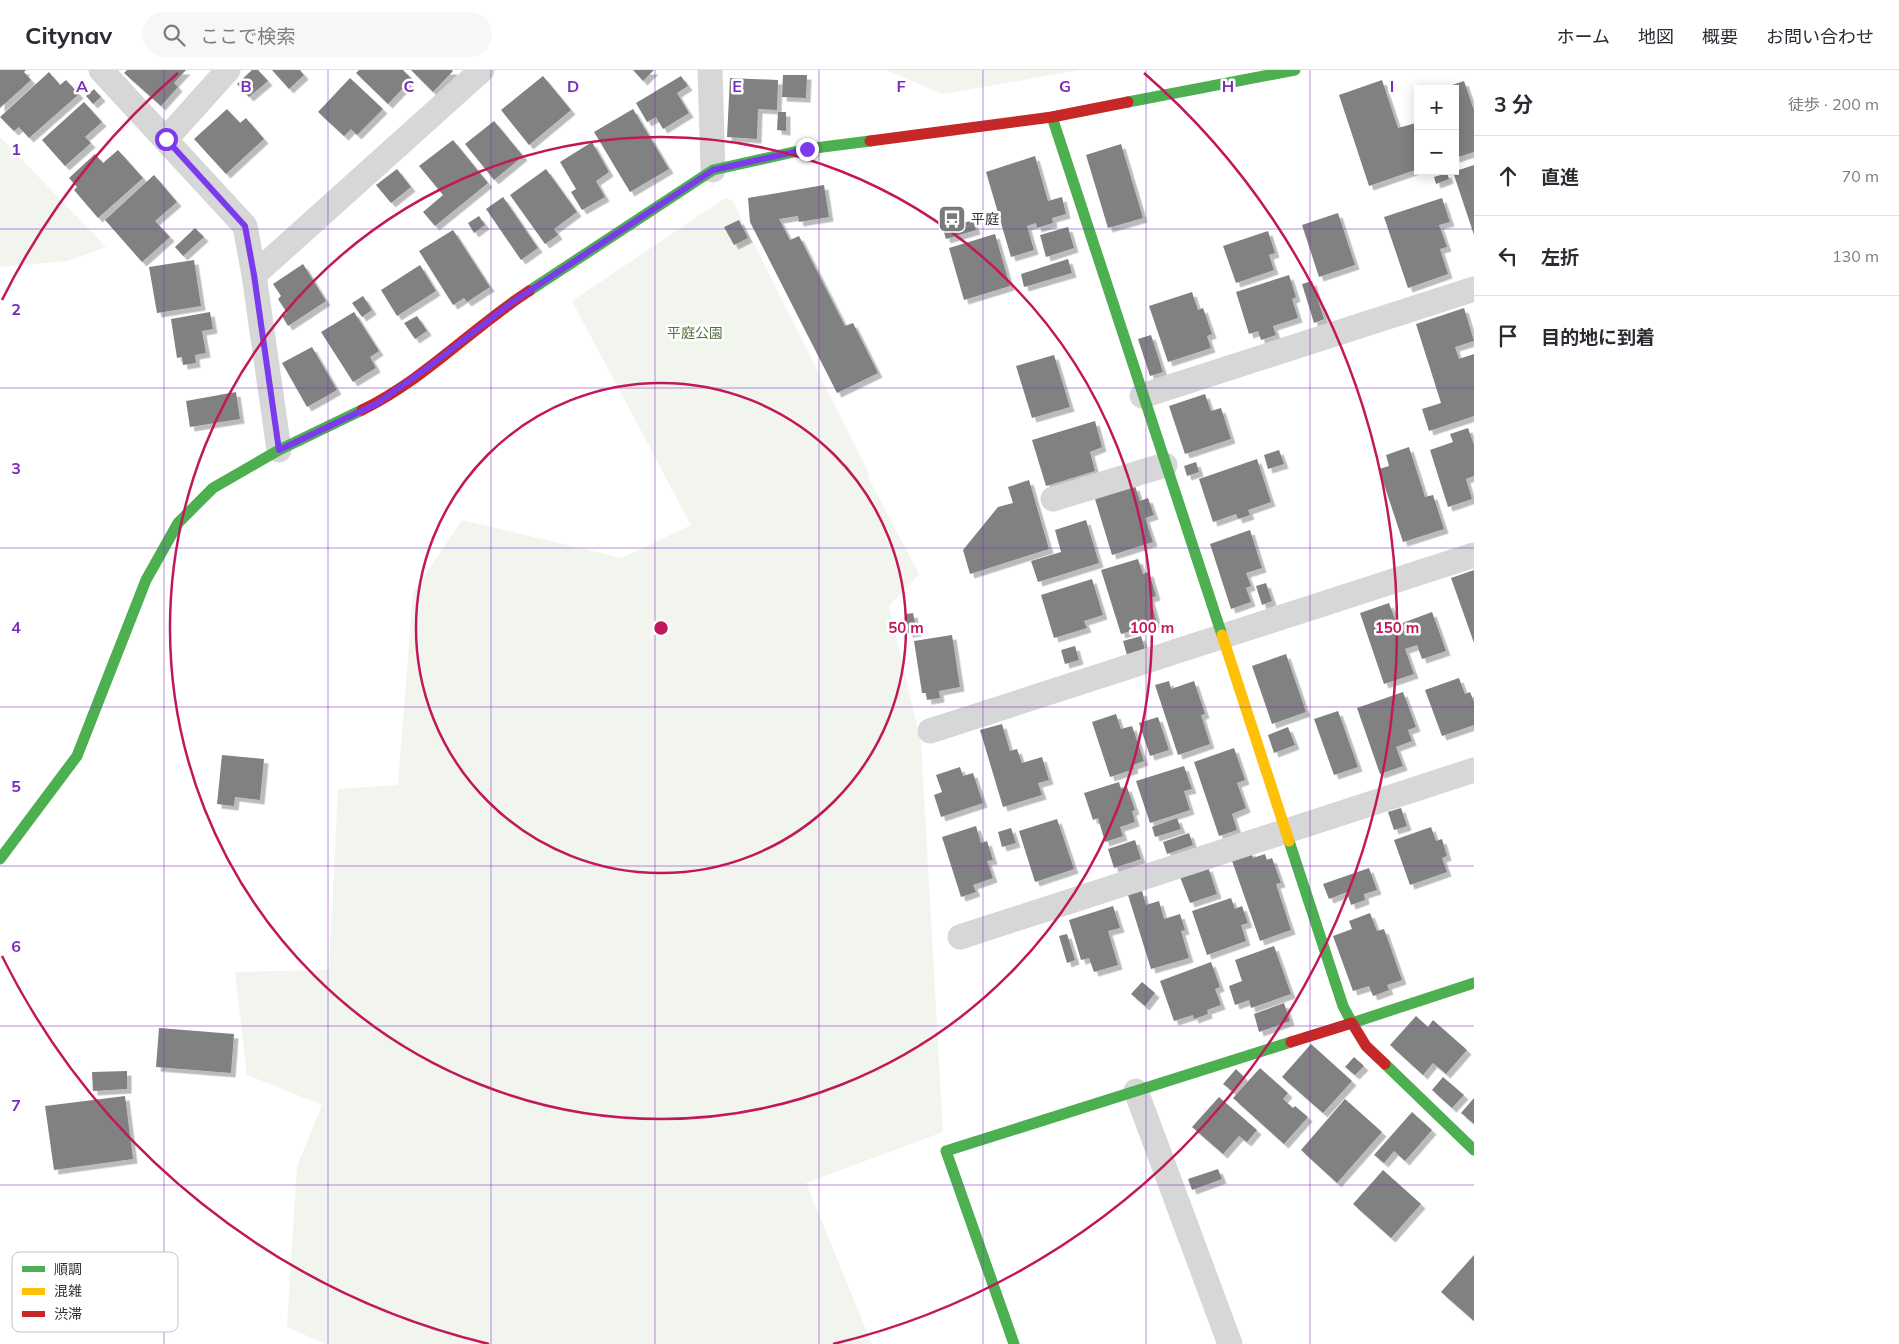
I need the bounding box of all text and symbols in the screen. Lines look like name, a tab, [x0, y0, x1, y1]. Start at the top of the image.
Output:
search box	[142, 12, 492, 57]
text: Citynav	[25, 20, 112, 50]
icon: search	[160, 21, 188, 49]
text: ここで検索	[200, 24, 295, 48]
text: ホーム	[1557, 25, 1610, 48]
text: 地図	[1638, 25, 1674, 48]
text: 概要	[1702, 25, 1738, 48]
text: お問い合わせ	[1766, 25, 1874, 48]
text: A	[76, 76, 88, 96]
text: B	[240, 76, 252, 96]
text: C	[404, 76, 415, 96]
text: D	[567, 76, 579, 96]
text: E	[732, 76, 742, 96]
text: F	[896, 76, 906, 96]
text: G	[1059, 76, 1071, 96]
text: H	[1222, 76, 1234, 96]
text: I	[1390, 76, 1394, 96]
map controls	[1414, 85, 1459, 175]
button: +	[1414, 85, 1459, 130]
text: 3 分	[1494, 91, 1533, 117]
text: 徒歩 · 200 m	[1788, 94, 1879, 114]
route start	[155, 128, 178, 151]
button: −	[1414, 130, 1459, 175]
route end	[796, 138, 819, 161]
text: 1	[11, 139, 21, 159]
icon: ahead	[1494, 162, 1522, 190]
text: 直進	[1541, 165, 1579, 189]
text: 70 m	[1842, 166, 1879, 186]
bus stop icon: 平庭	[937, 204, 967, 234]
place label: 平庭	[971, 210, 999, 228]
icon: left	[1494, 242, 1522, 270]
text: 左折	[1541, 245, 1579, 269]
text: 130 m	[1832, 246, 1879, 266]
text: 2	[11, 299, 21, 319]
icon: arrive	[1494, 322, 1522, 350]
park label: 平庭公園	[667, 324, 723, 342]
text: 目的地に到着	[1541, 325, 1655, 349]
text: 3	[11, 458, 21, 478]
text: 4	[11, 617, 21, 637]
text: 50 m	[888, 618, 924, 637]
text: 100 m	[1130, 618, 1174, 637]
text: 150 m	[1375, 618, 1419, 637]
centre of rings	[652, 619, 670, 637]
text: 5	[11, 776, 21, 796]
text: 6	[11, 936, 21, 956]
text: 7	[11, 1095, 21, 1115]
legend	[12, 1252, 178, 1332]
text: 順調	[54, 1260, 82, 1278]
text: 混雑	[54, 1282, 82, 1300]
text: 渋滞	[54, 1305, 82, 1323]

